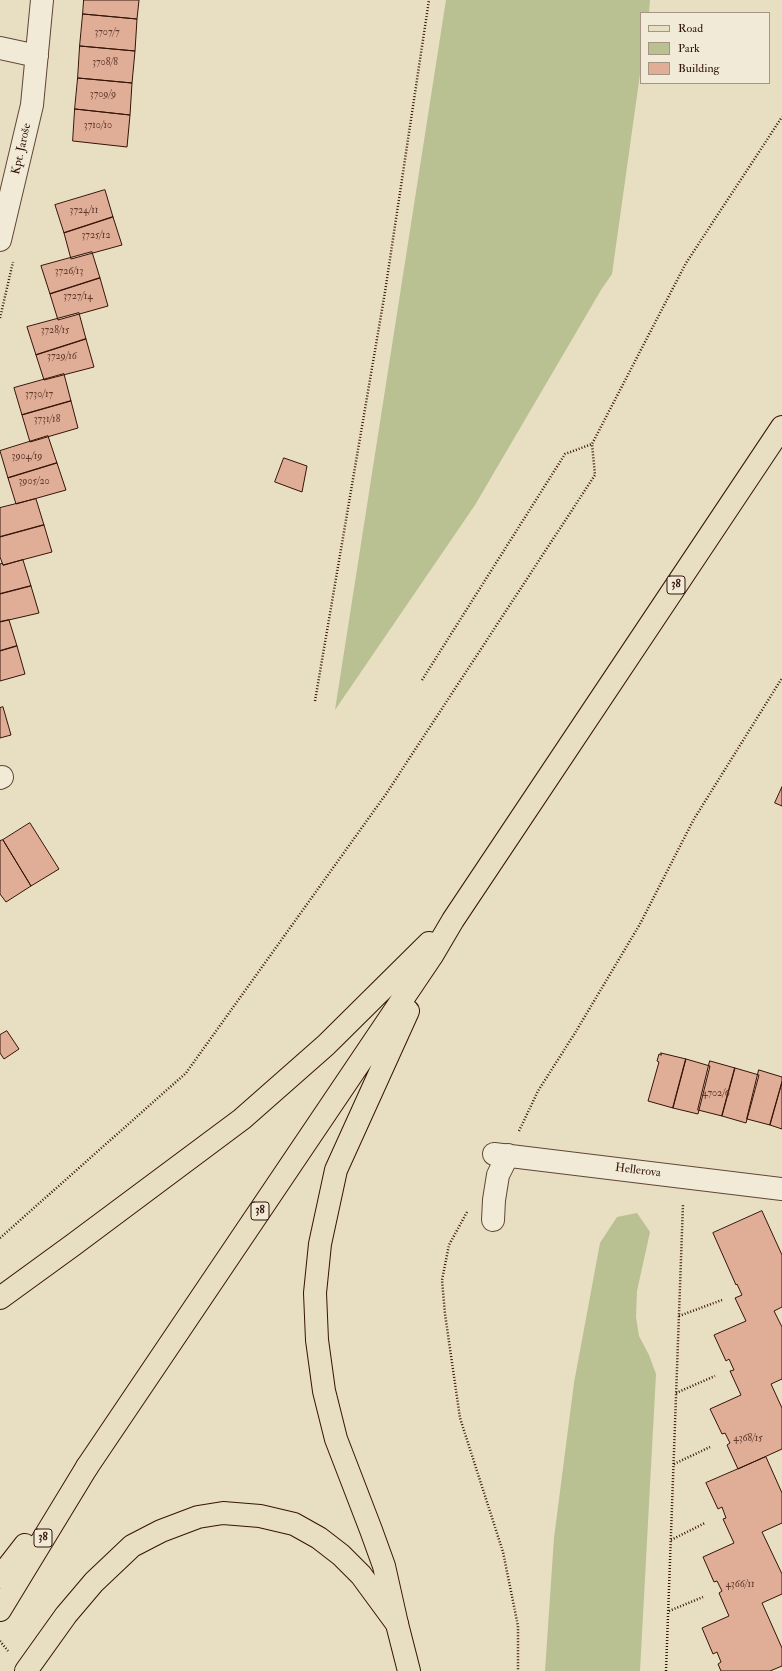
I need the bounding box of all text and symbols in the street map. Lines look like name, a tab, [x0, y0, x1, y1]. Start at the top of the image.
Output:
legend	[640, 12, 770, 84]
text: Road	[678, 21, 703, 36]
house number: 3707/7	[94, 27, 120, 39]
text: Park	[678, 41, 700, 56]
house number: 3708/8	[92, 57, 118, 69]
text: Building	[678, 61, 719, 76]
house number: 3709/9	[90, 89, 116, 101]
house number: 3710/10	[84, 120, 112, 132]
street label: Kpt. Jaroše	[9, 122, 35, 176]
house number: 3724/11	[70, 205, 98, 217]
house number: 3725/12	[82, 230, 110, 242]
house number: 3726/13	[55, 266, 83, 278]
house number: 3727/14	[63, 291, 93, 303]
house number: 3728/15	[41, 325, 69, 337]
house number: 3729/16	[47, 351, 77, 363]
house number: 3730/17	[25, 389, 53, 401]
house number: 3731/18	[34, 414, 60, 426]
house number: 3904/19	[12, 451, 42, 463]
house number: 3905/20	[18, 476, 50, 488]
road number: 38	[667, 576, 685, 594]
house number: 4702/6	[702, 1088, 730, 1100]
street label: Hellerova	[614, 1161, 662, 1181]
road number: 38	[251, 1202, 269, 1220]
house number: 4368/15	[733, 1433, 763, 1445]
road number: 38	[34, 1529, 52, 1547]
house number: 4366/11	[725, 1579, 755, 1591]

